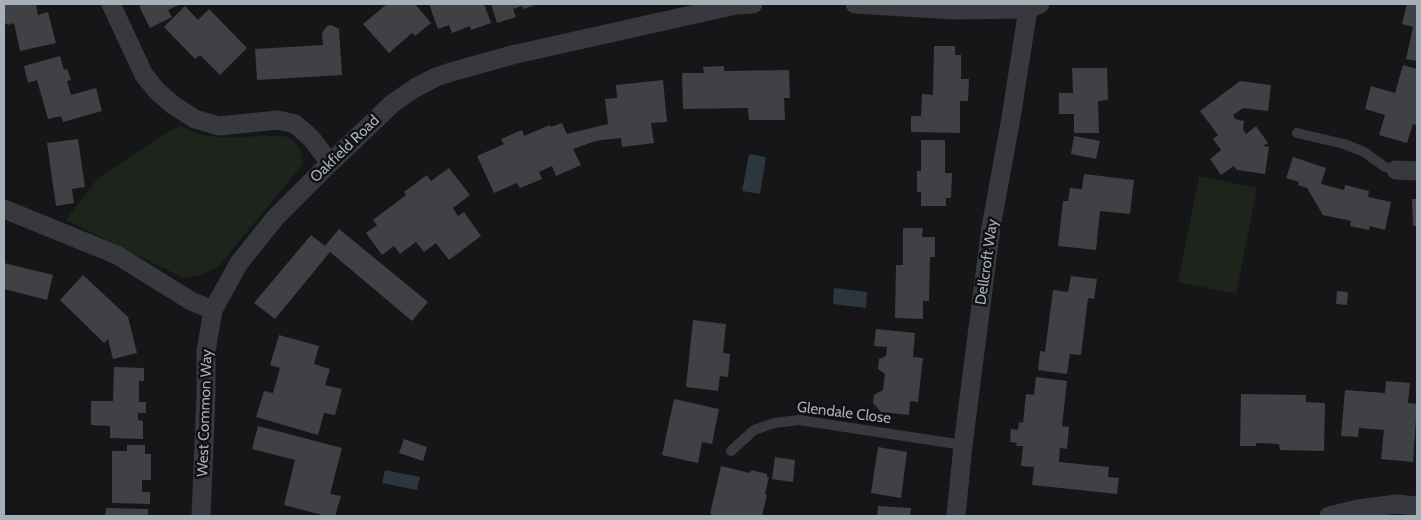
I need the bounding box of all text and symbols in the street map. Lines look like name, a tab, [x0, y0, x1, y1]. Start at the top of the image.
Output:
street label: Oakfield Road	[307, 112, 383, 186]
street label: Dellcroft Way	[972, 218, 1002, 306]
street label: West Common Way	[194, 349, 216, 477]
street label: Glendale Close	[796, 398, 892, 428]

